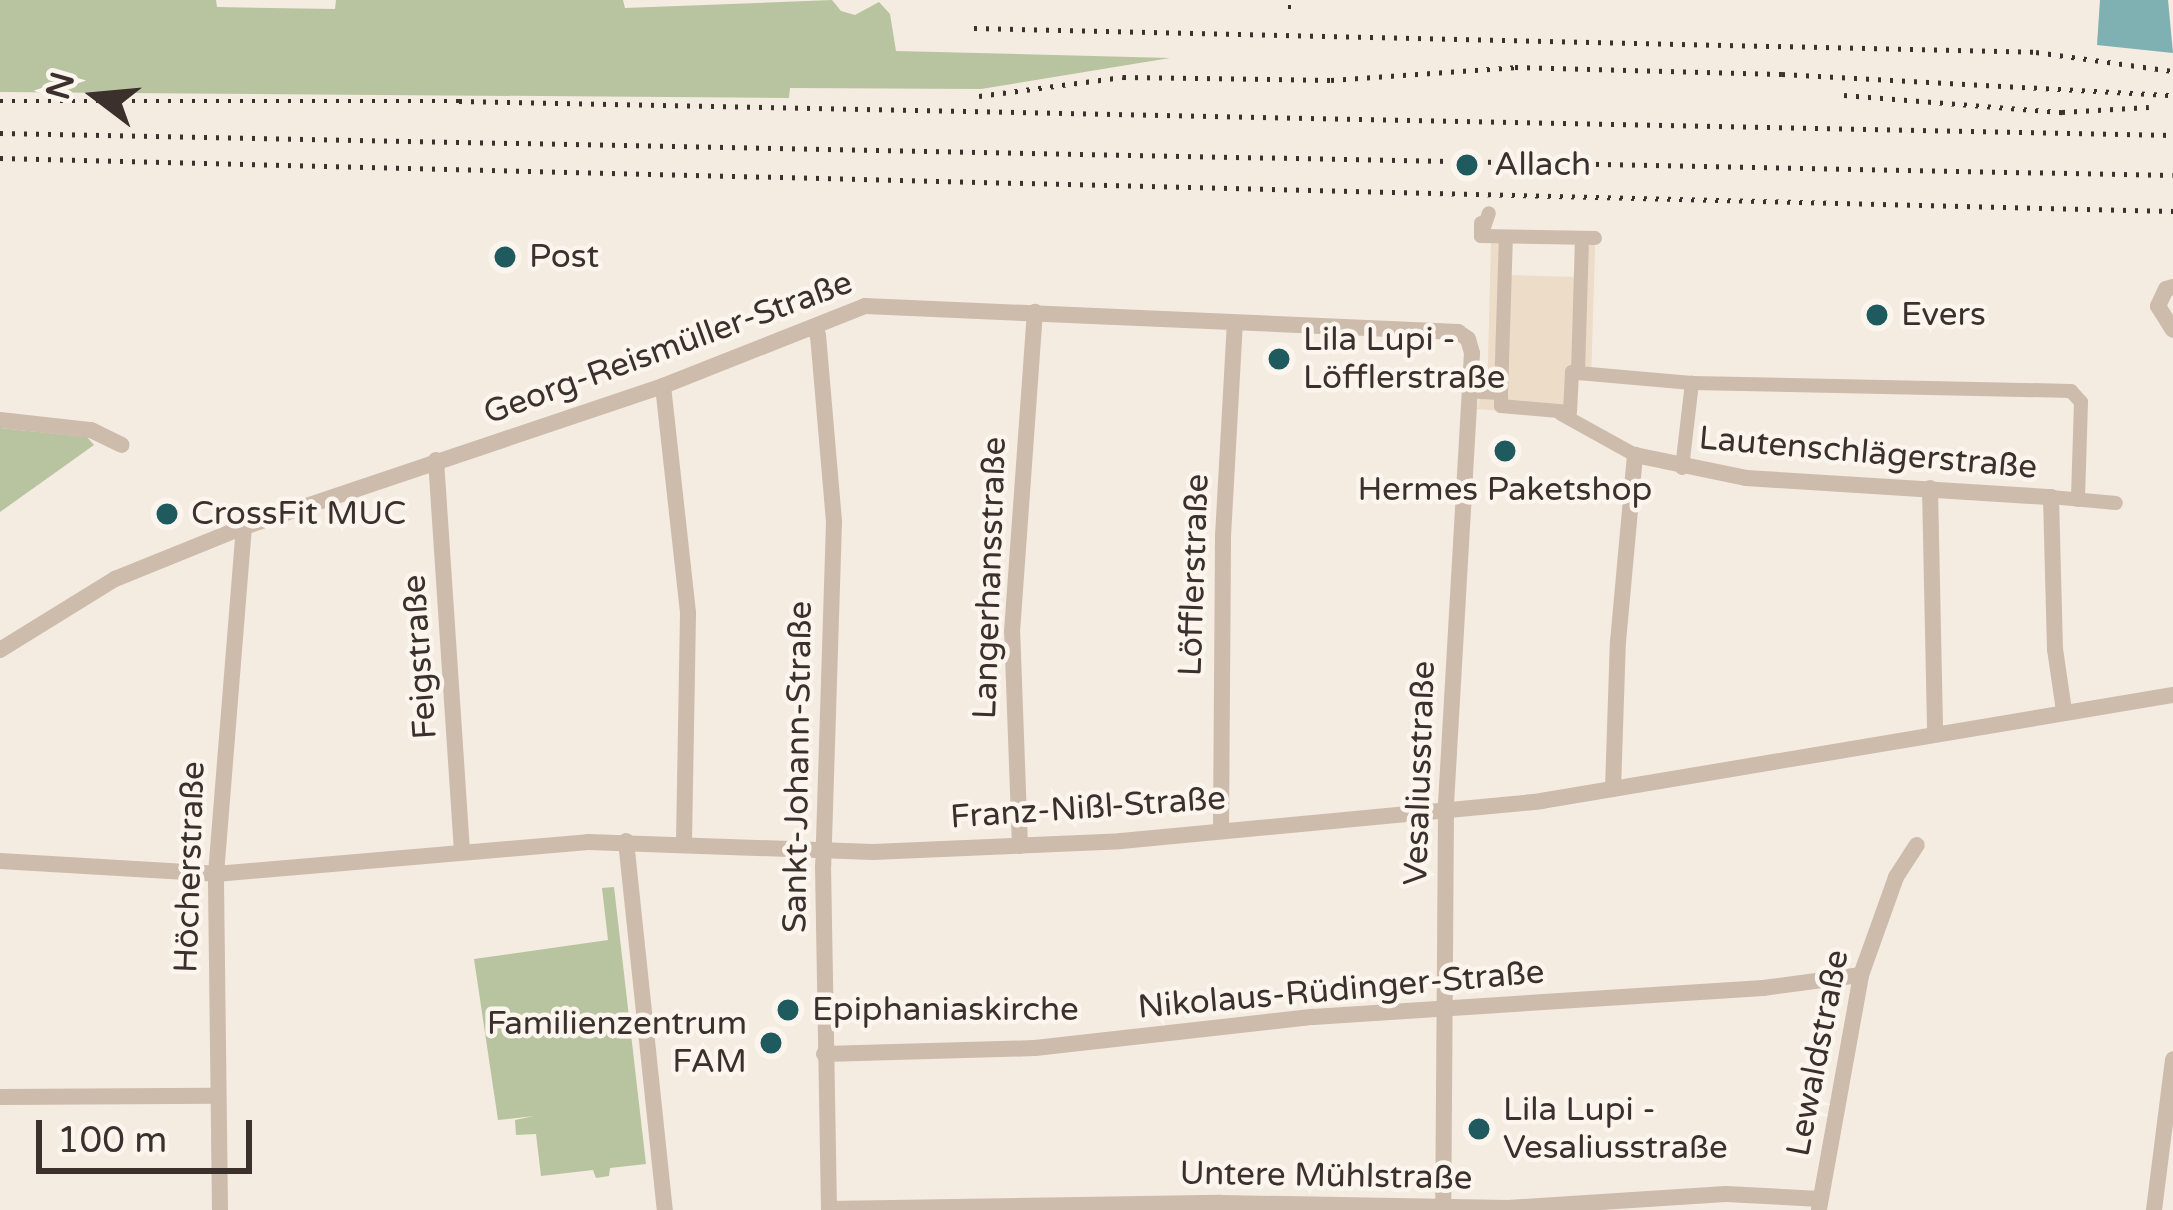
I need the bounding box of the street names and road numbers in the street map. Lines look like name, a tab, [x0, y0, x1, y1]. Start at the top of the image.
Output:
street label: Georg-Reismüller-Straße	[478, 263, 858, 433]
street label: Lautenschlägerstraße	[1697, 418, 2039, 488]
street label: Langerhansstraße	[965, 436, 1015, 720]
street label: Löfflerstraße	[1171, 473, 1217, 677]
street label: Feigstraße	[395, 573, 445, 741]
street label: Sankt-Johann-Straße	[775, 601, 821, 933]
street label: Vesaliusstraße	[1396, 660, 1444, 886]
street label: Höcherstraße	[167, 760, 213, 974]
street label: Franz-Nißl-Straße	[949, 779, 1227, 837]
street label: Lewaldstraße	[1779, 947, 1857, 1159]
street label: Nikolaus-Rüdinger-Straße	[1136, 952, 1546, 1028]
street label: Untere Mühlstraße	[1179, 1154, 1473, 1198]

